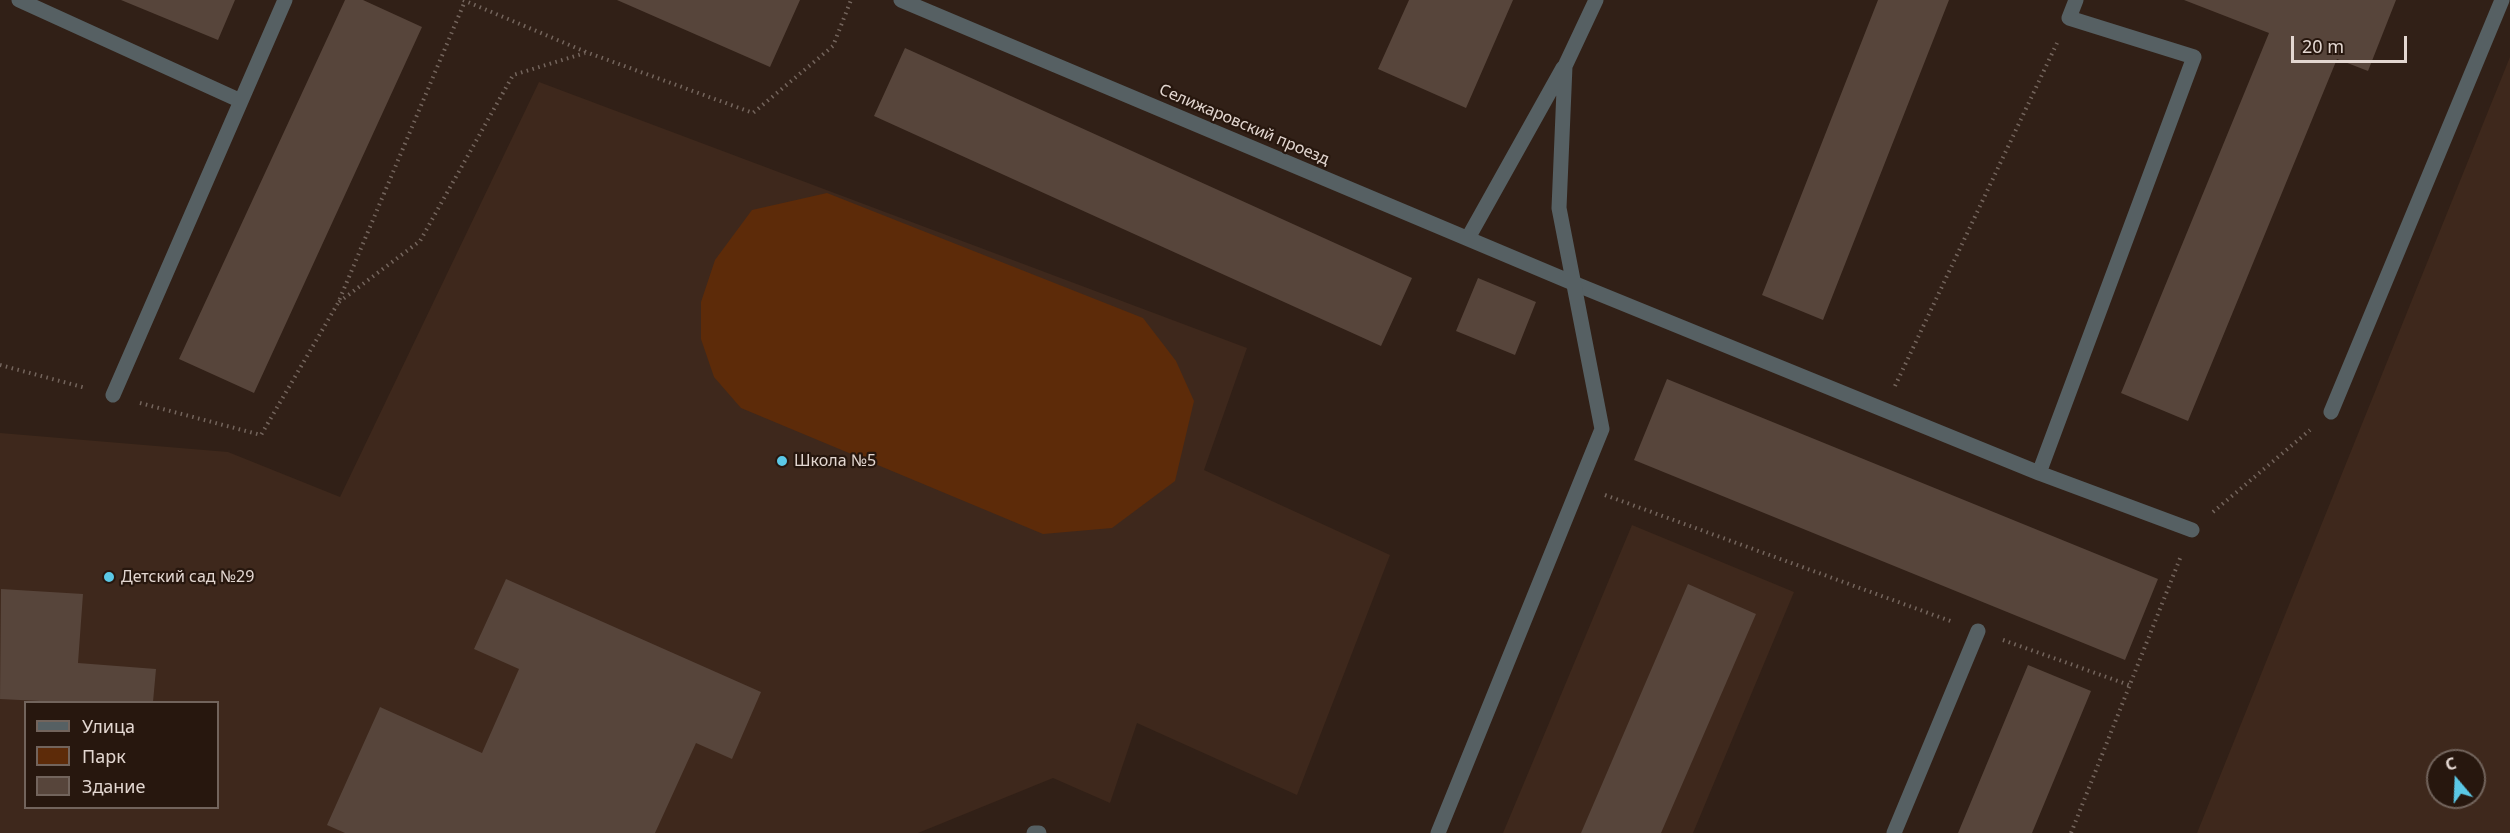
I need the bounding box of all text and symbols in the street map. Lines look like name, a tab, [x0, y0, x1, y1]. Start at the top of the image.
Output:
scale bar	[2294, 24, 2410, 62]
text: 20 m	[2302, 34, 2344, 58]
street label: Селижаровский проезд	[1156, 80, 1332, 170]
place label: Школа №5	[794, 451, 876, 471]
marker: Школа №5	[775, 454, 789, 468]
place label: Детский сад №29	[121, 567, 254, 587]
marker: Детский сад №29	[102, 570, 116, 584]
legend	[24, 701, 219, 809]
text: Улица	[82, 714, 135, 738]
text: Парк	[82, 744, 126, 768]
north arrow	[2426, 749, 2486, 809]
text: С	[2442, 752, 2459, 776]
text: Здание	[82, 774, 145, 798]

